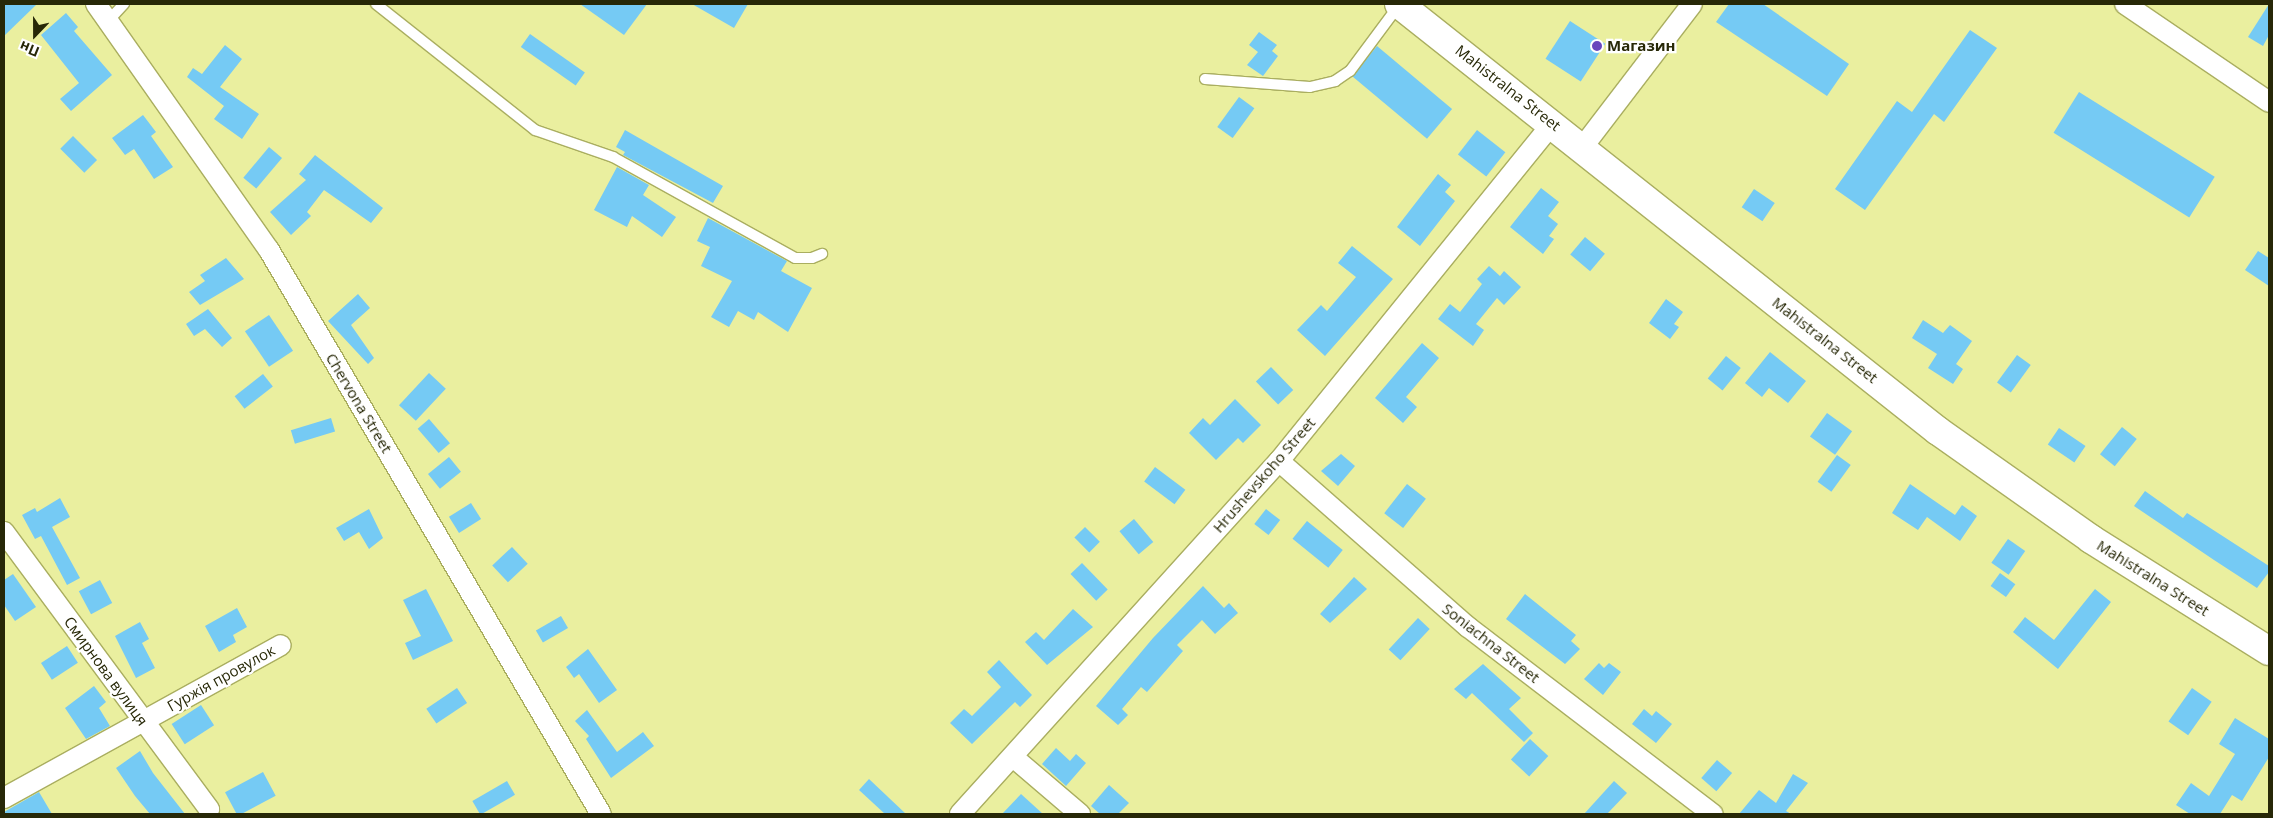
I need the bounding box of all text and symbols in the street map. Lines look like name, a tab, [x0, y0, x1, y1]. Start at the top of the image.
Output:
north arrow	[10, 10, 60, 60]
text: Пн	[17, 37, 42, 62]
place label: Магазин	[1607, 37, 1675, 55]
marker: Магазин	[1591, 40, 1603, 52]
street label: Mahistralna Street	[1452, 41, 1564, 135]
street label: Mahistralna Street	[1769, 293, 1881, 387]
street label: Chervona Street	[322, 350, 396, 456]
street label: Hrushevskoho Street	[1209, 414, 1319, 536]
street label: Mahistralna Street	[2094, 536, 2212, 620]
street label: Soniachna Street	[1439, 599, 1543, 687]
street label: Смирнова вулиця	[60, 613, 152, 729]
street label: Гуржія провулок	[164, 641, 278, 715]

